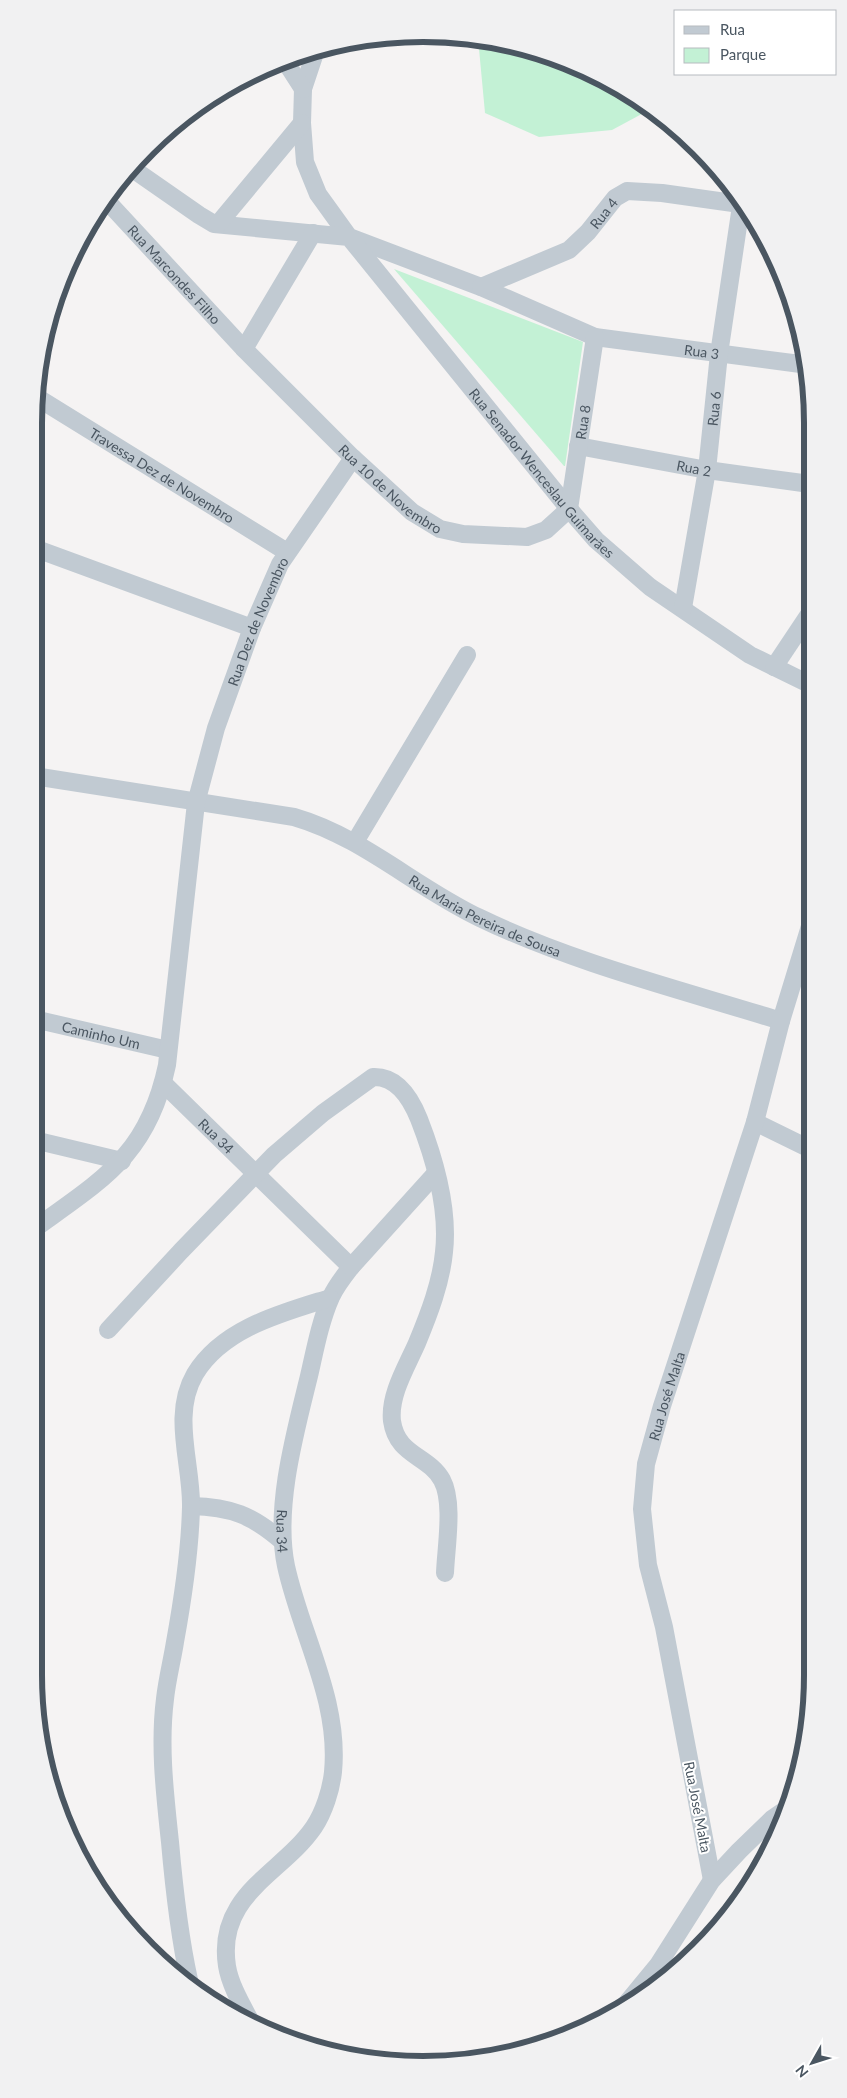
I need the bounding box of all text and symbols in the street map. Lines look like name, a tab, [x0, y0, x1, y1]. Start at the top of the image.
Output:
legend	[674, 10, 837, 75]
text: Rua	[720, 20, 745, 38]
text: Parque	[720, 45, 766, 63]
street label: Rua 4	[586, 194, 621, 232]
street label: Rua Marcondes Filho	[125, 221, 225, 327]
street label: Rua 3	[683, 340, 720, 362]
street label: Rua Senador Wenceslau Guimarães	[466, 385, 618, 561]
street label: Rua 6	[703, 390, 724, 427]
street label: Rua 8	[571, 403, 593, 441]
street label: Travessa Dez de Novembro	[87, 424, 238, 526]
street label: Rua 10 de Novembro	[335, 440, 445, 537]
street label: Rua 2	[675, 456, 712, 479]
street label: Rua Dez de Novembro	[223, 553, 291, 688]
street label: Rua Maria Pereira de Sousa	[406, 871, 563, 960]
street label: Caminho Um	[60, 1017, 142, 1052]
street label: Rua 34	[195, 1114, 238, 1157]
street label: Rua José Malta	[644, 1349, 688, 1442]
street label: Rua 34	[274, 1509, 292, 1553]
street label: Rua José Malta	[681, 1760, 715, 1854]
north arrow	[787, 2038, 837, 2088]
text: N	[792, 2062, 812, 2081]

